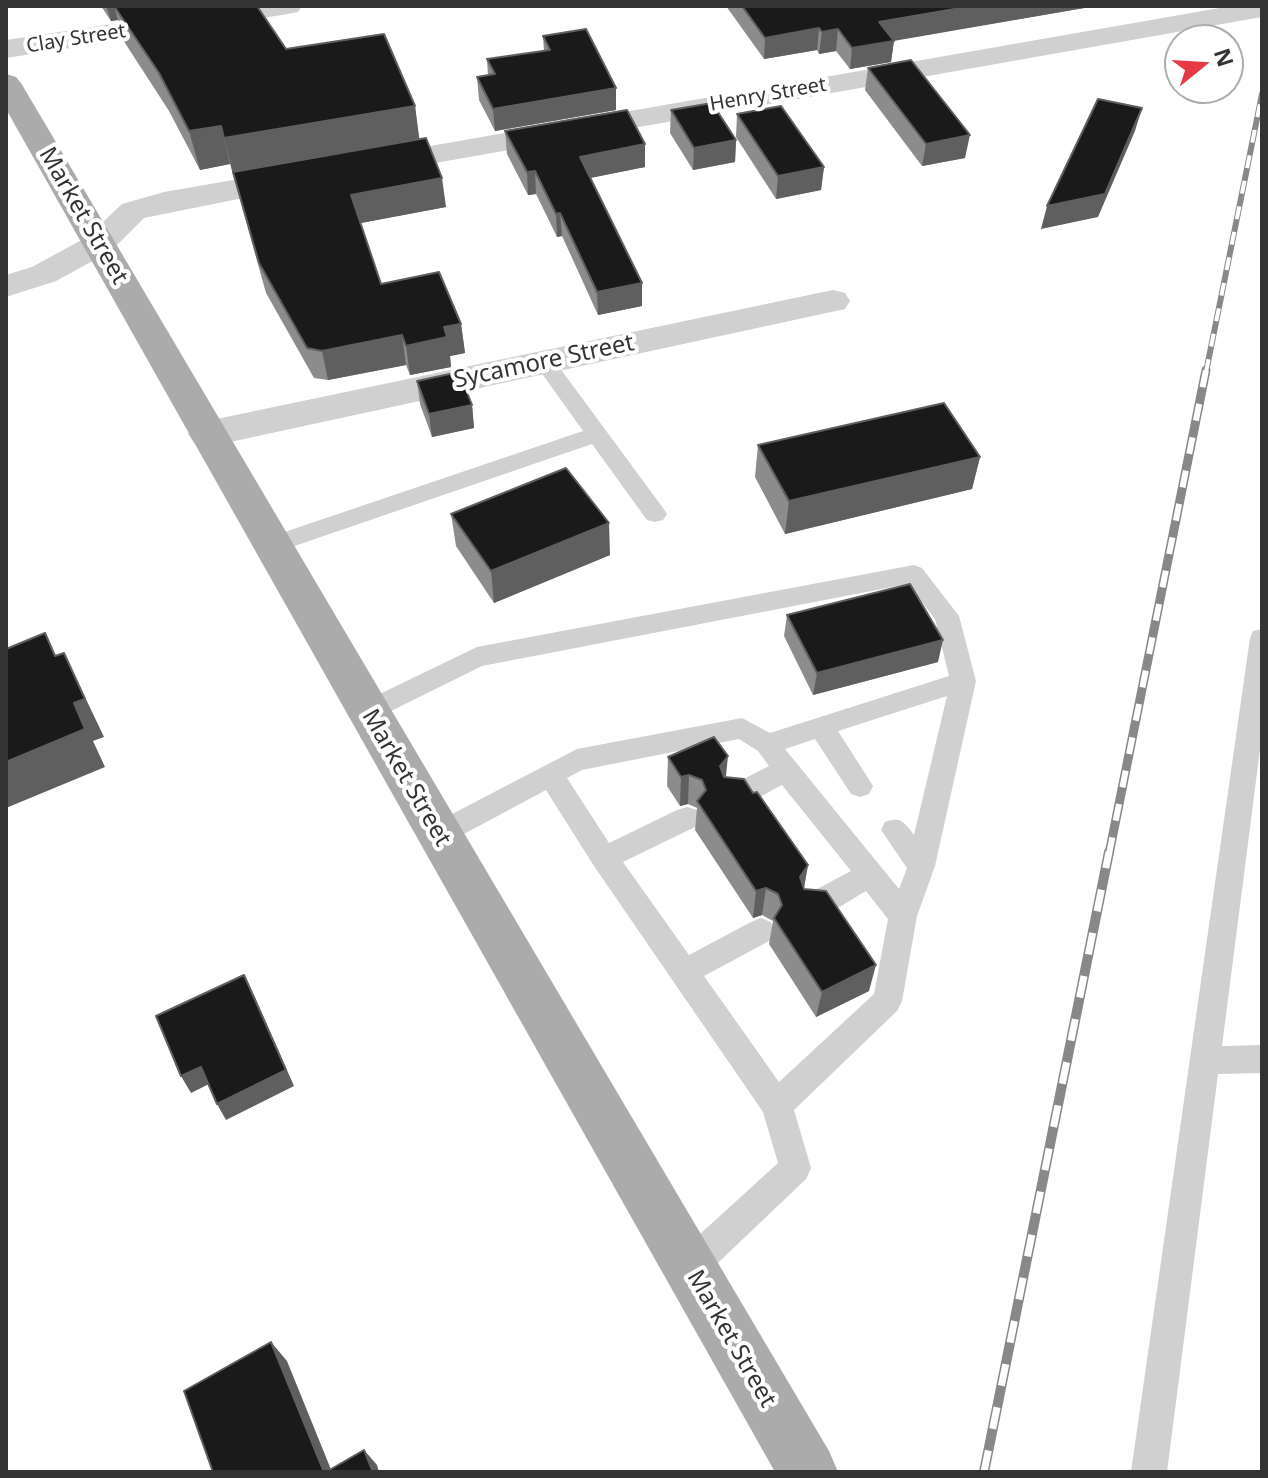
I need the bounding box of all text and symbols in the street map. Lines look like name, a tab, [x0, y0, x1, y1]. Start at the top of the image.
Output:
street label: Clay Street	[25, 19, 127, 59]
north arrow	[1164, 24, 1244, 104]
text: N	[1208, 44, 1242, 70]
street label: Henry Street	[708, 73, 828, 117]
street label: Market Street	[32, 142, 134, 290]
street label: Sycamore Street	[451, 329, 637, 395]
street label: Market Street	[355, 704, 457, 852]
street label: Market Street	[680, 1265, 782, 1413]

